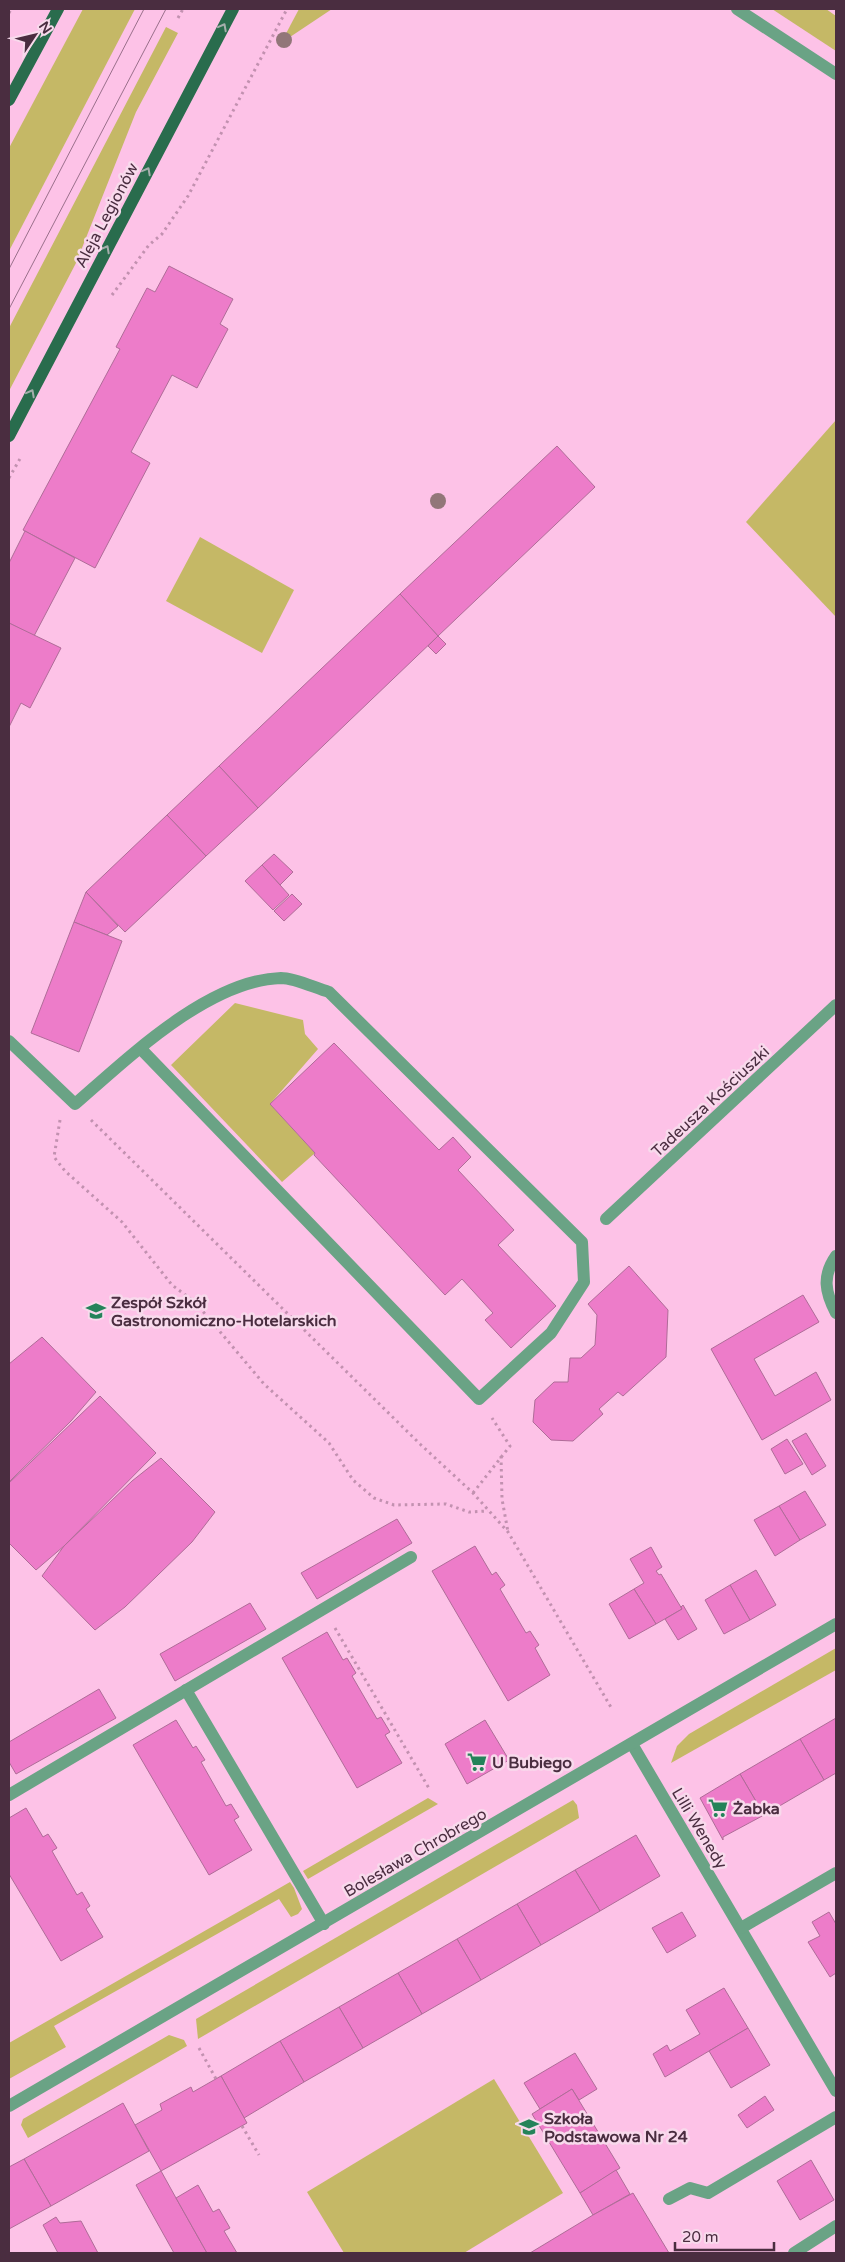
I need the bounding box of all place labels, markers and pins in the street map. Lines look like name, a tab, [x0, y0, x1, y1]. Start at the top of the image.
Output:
place label: Zespół Szkół Gastronomiczno-Hotelarskich	[111, 1293, 336, 1331]
school or university icon: Zespół Szkół Gastronomiczno-Hotelarskich	[85, 1300, 107, 1322]
supermarket icon: U Bubiego	[466, 1751, 488, 1773]
place label: U Bubiego	[492, 1753, 572, 1773]
supermarket icon: Żabka	[707, 1797, 729, 1819]
place label: Żabka	[733, 1799, 780, 1819]
place label: Szkoła Podstawowa Nr 24	[544, 2109, 688, 2147]
school or university icon: Szkoła Podstawowa Nr 24	[518, 2116, 540, 2138]

